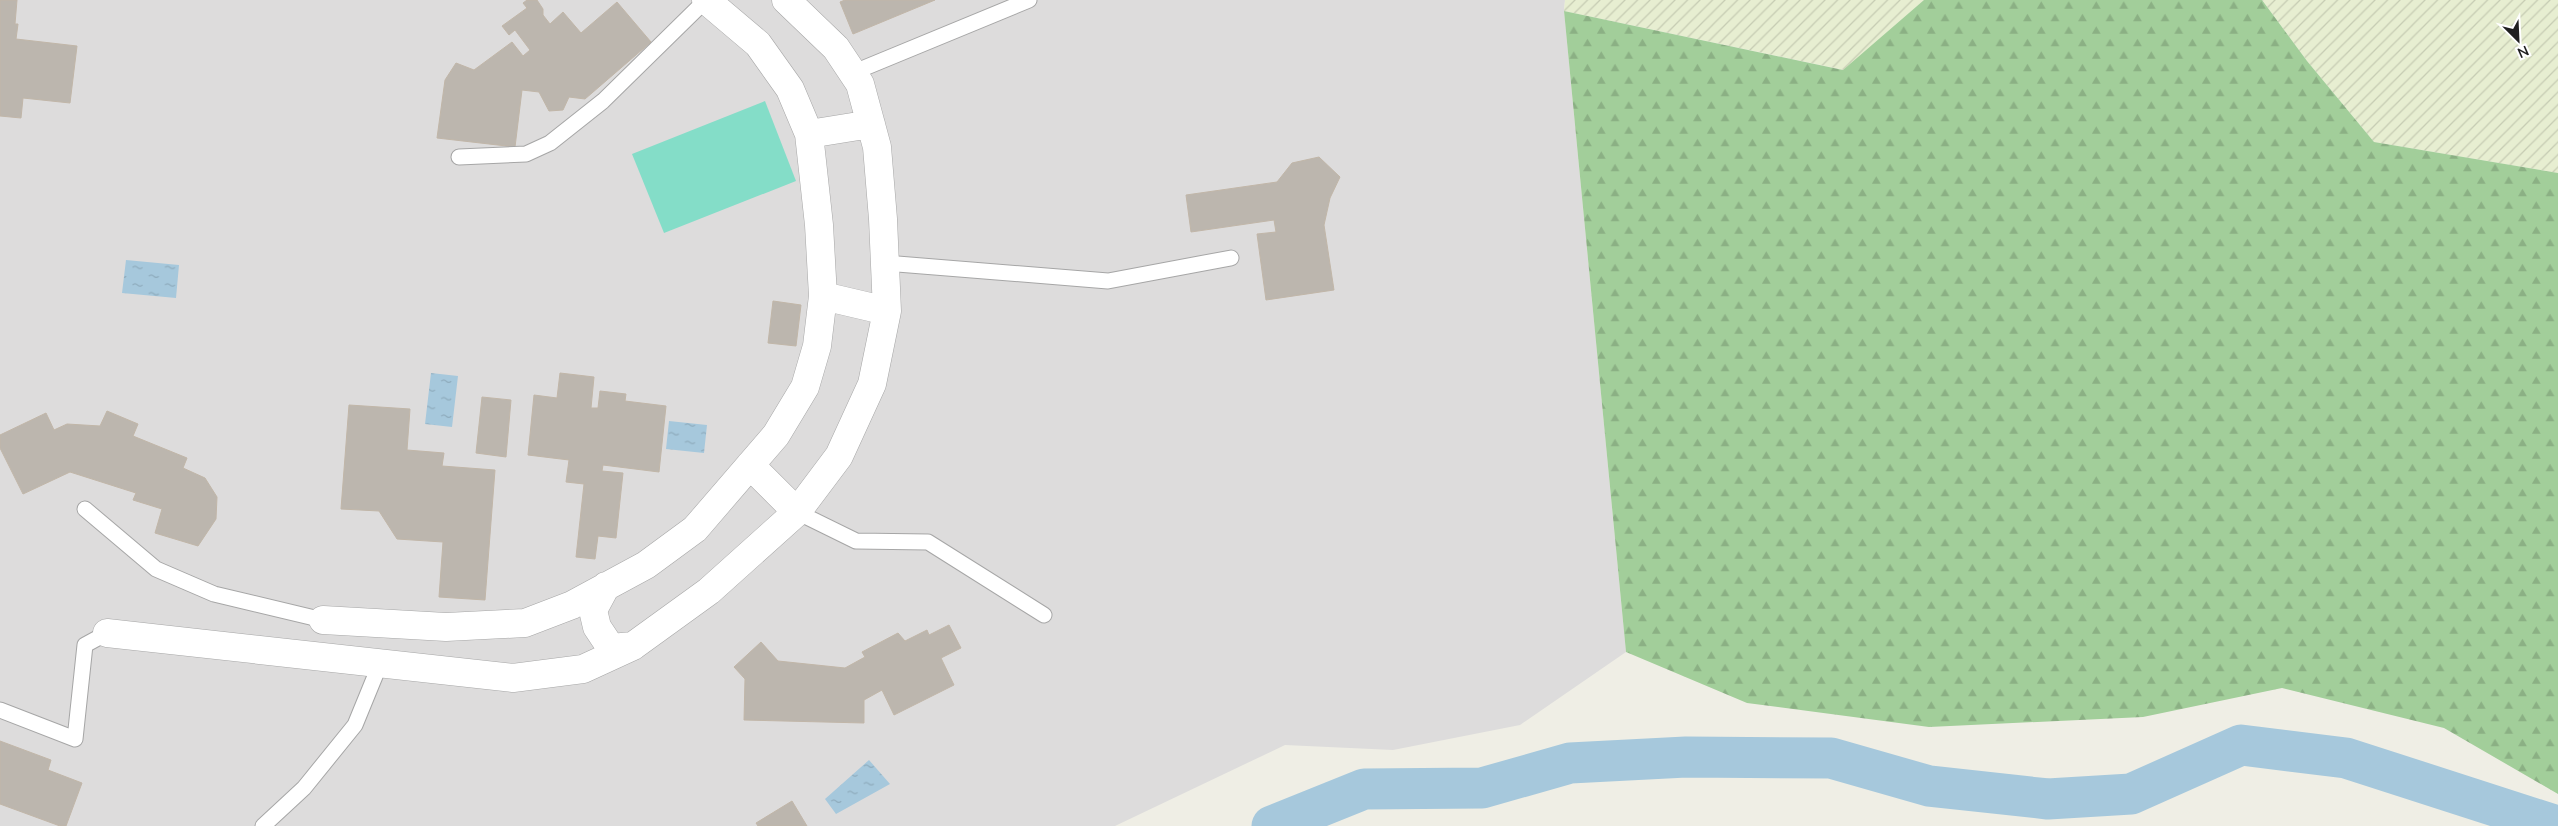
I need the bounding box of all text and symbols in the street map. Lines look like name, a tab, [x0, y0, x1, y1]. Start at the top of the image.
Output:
north arrow	[2493, 15, 2543, 65]
text: N	[2515, 42, 2532, 62]

